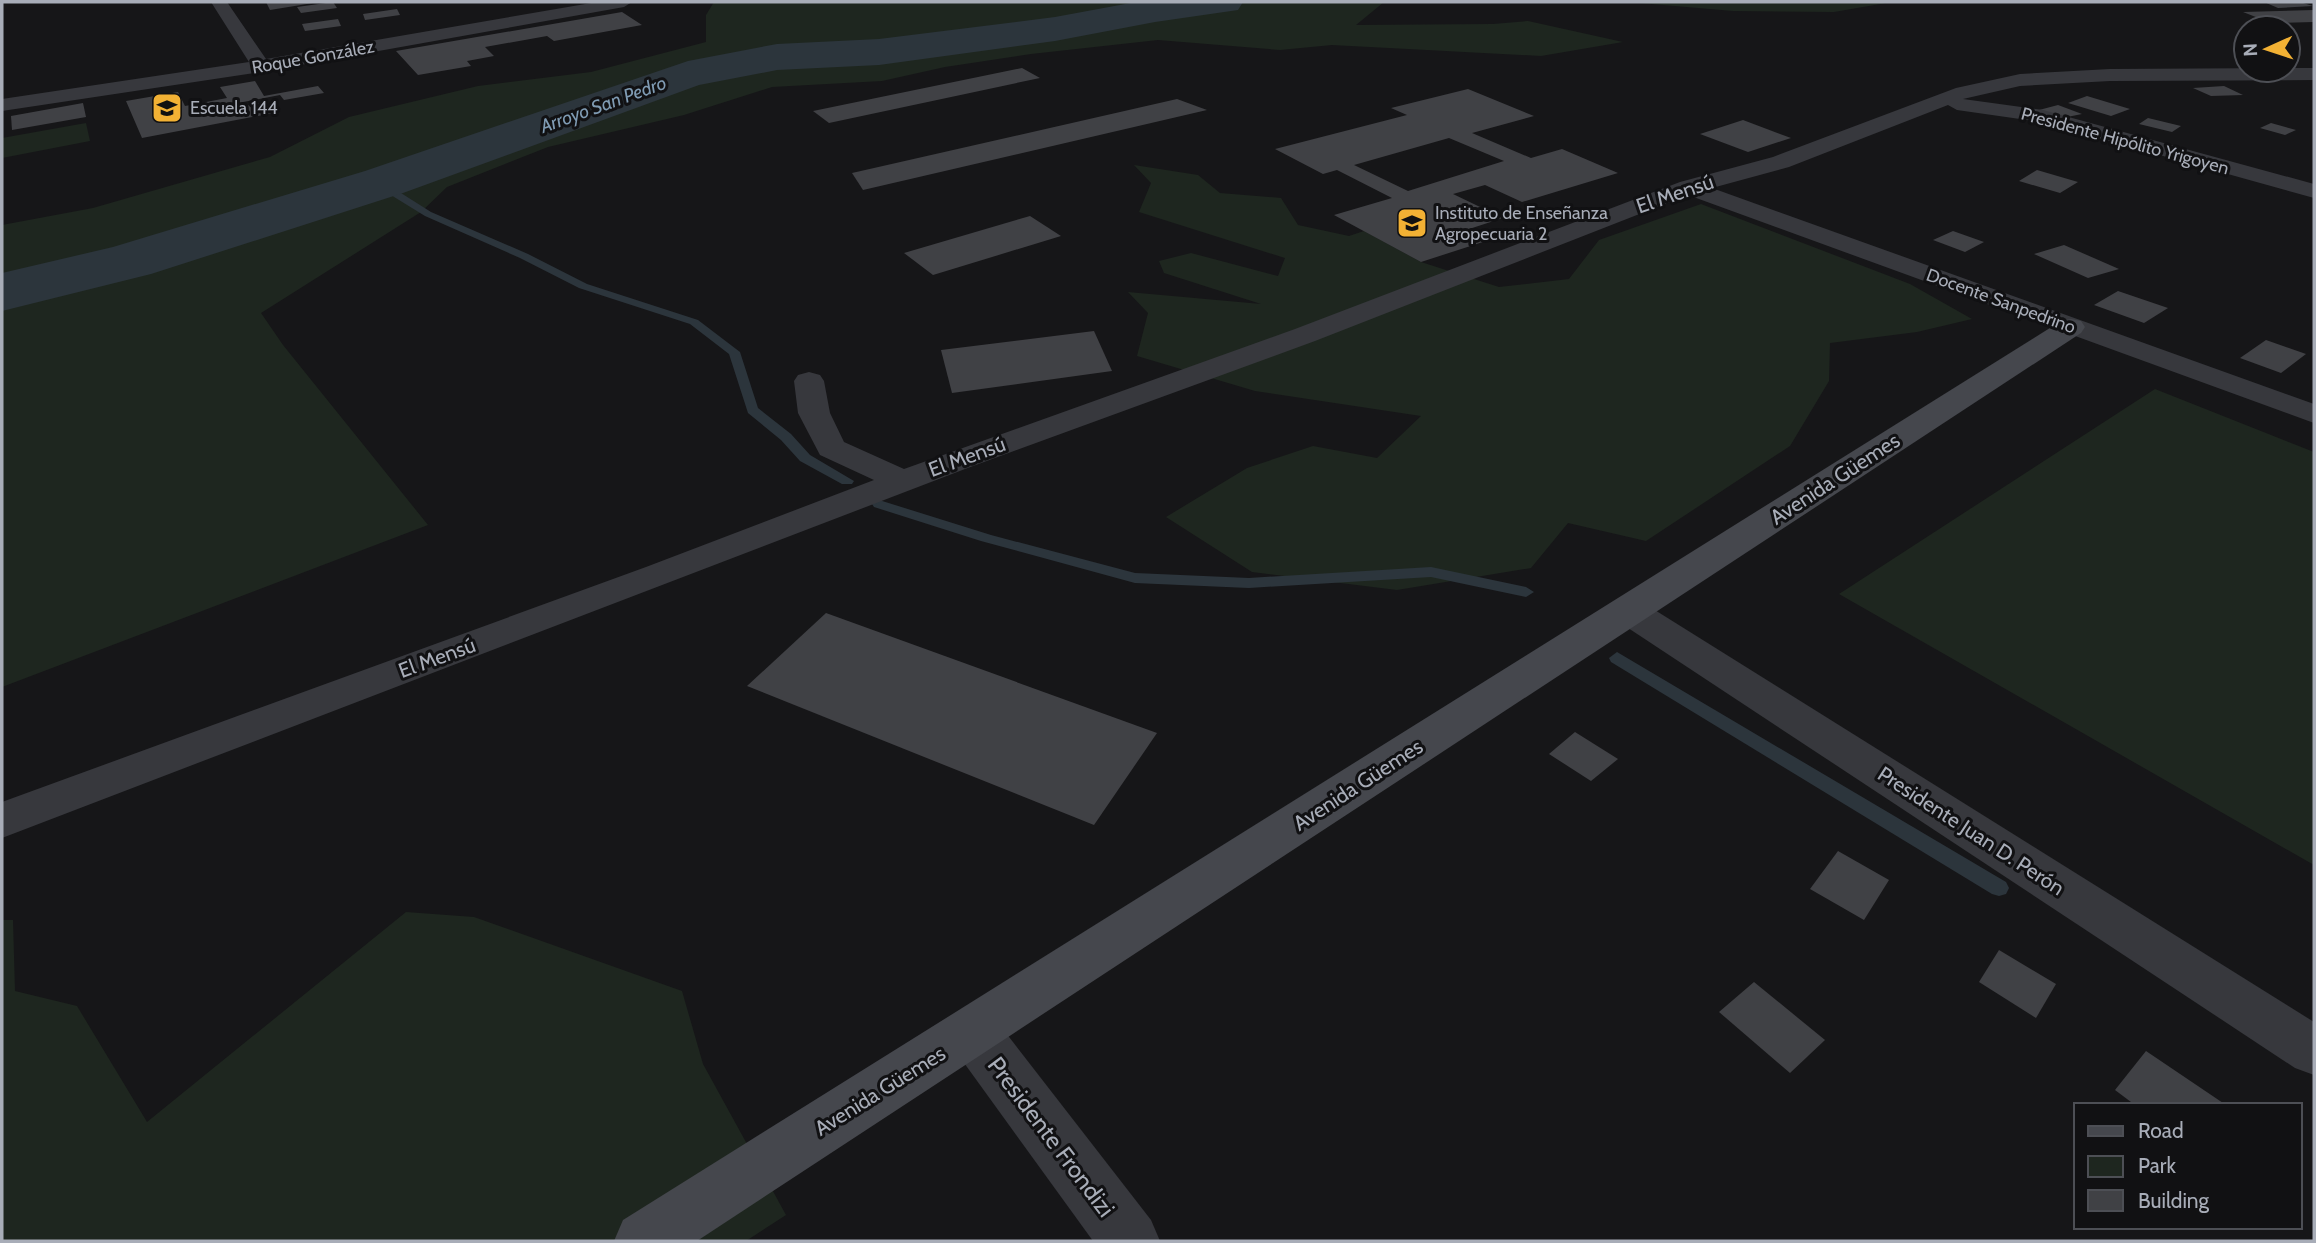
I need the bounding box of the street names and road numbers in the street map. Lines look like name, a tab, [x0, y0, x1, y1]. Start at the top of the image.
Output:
street label: Roque González	[250, 35, 377, 79]
street label: Presidente Hipólito Yrigoyen	[2019, 103, 2231, 179]
street label: El Mensú	[1633, 169, 1717, 218]
street label: Docente Sanpedrino	[1923, 264, 2079, 338]
street label: Avenida Güemes	[1765, 427, 1904, 530]
street label: El Mensú	[925, 431, 1009, 482]
street label: El Mensú	[395, 632, 479, 683]
street label: Avenida Güemes	[1288, 733, 1427, 836]
street label: Presidente Juan D. Perón	[1873, 761, 2069, 900]
street label: Avenida Güemes	[810, 1040, 950, 1141]
street label: Presidente Frondizi	[982, 1051, 1121, 1222]

